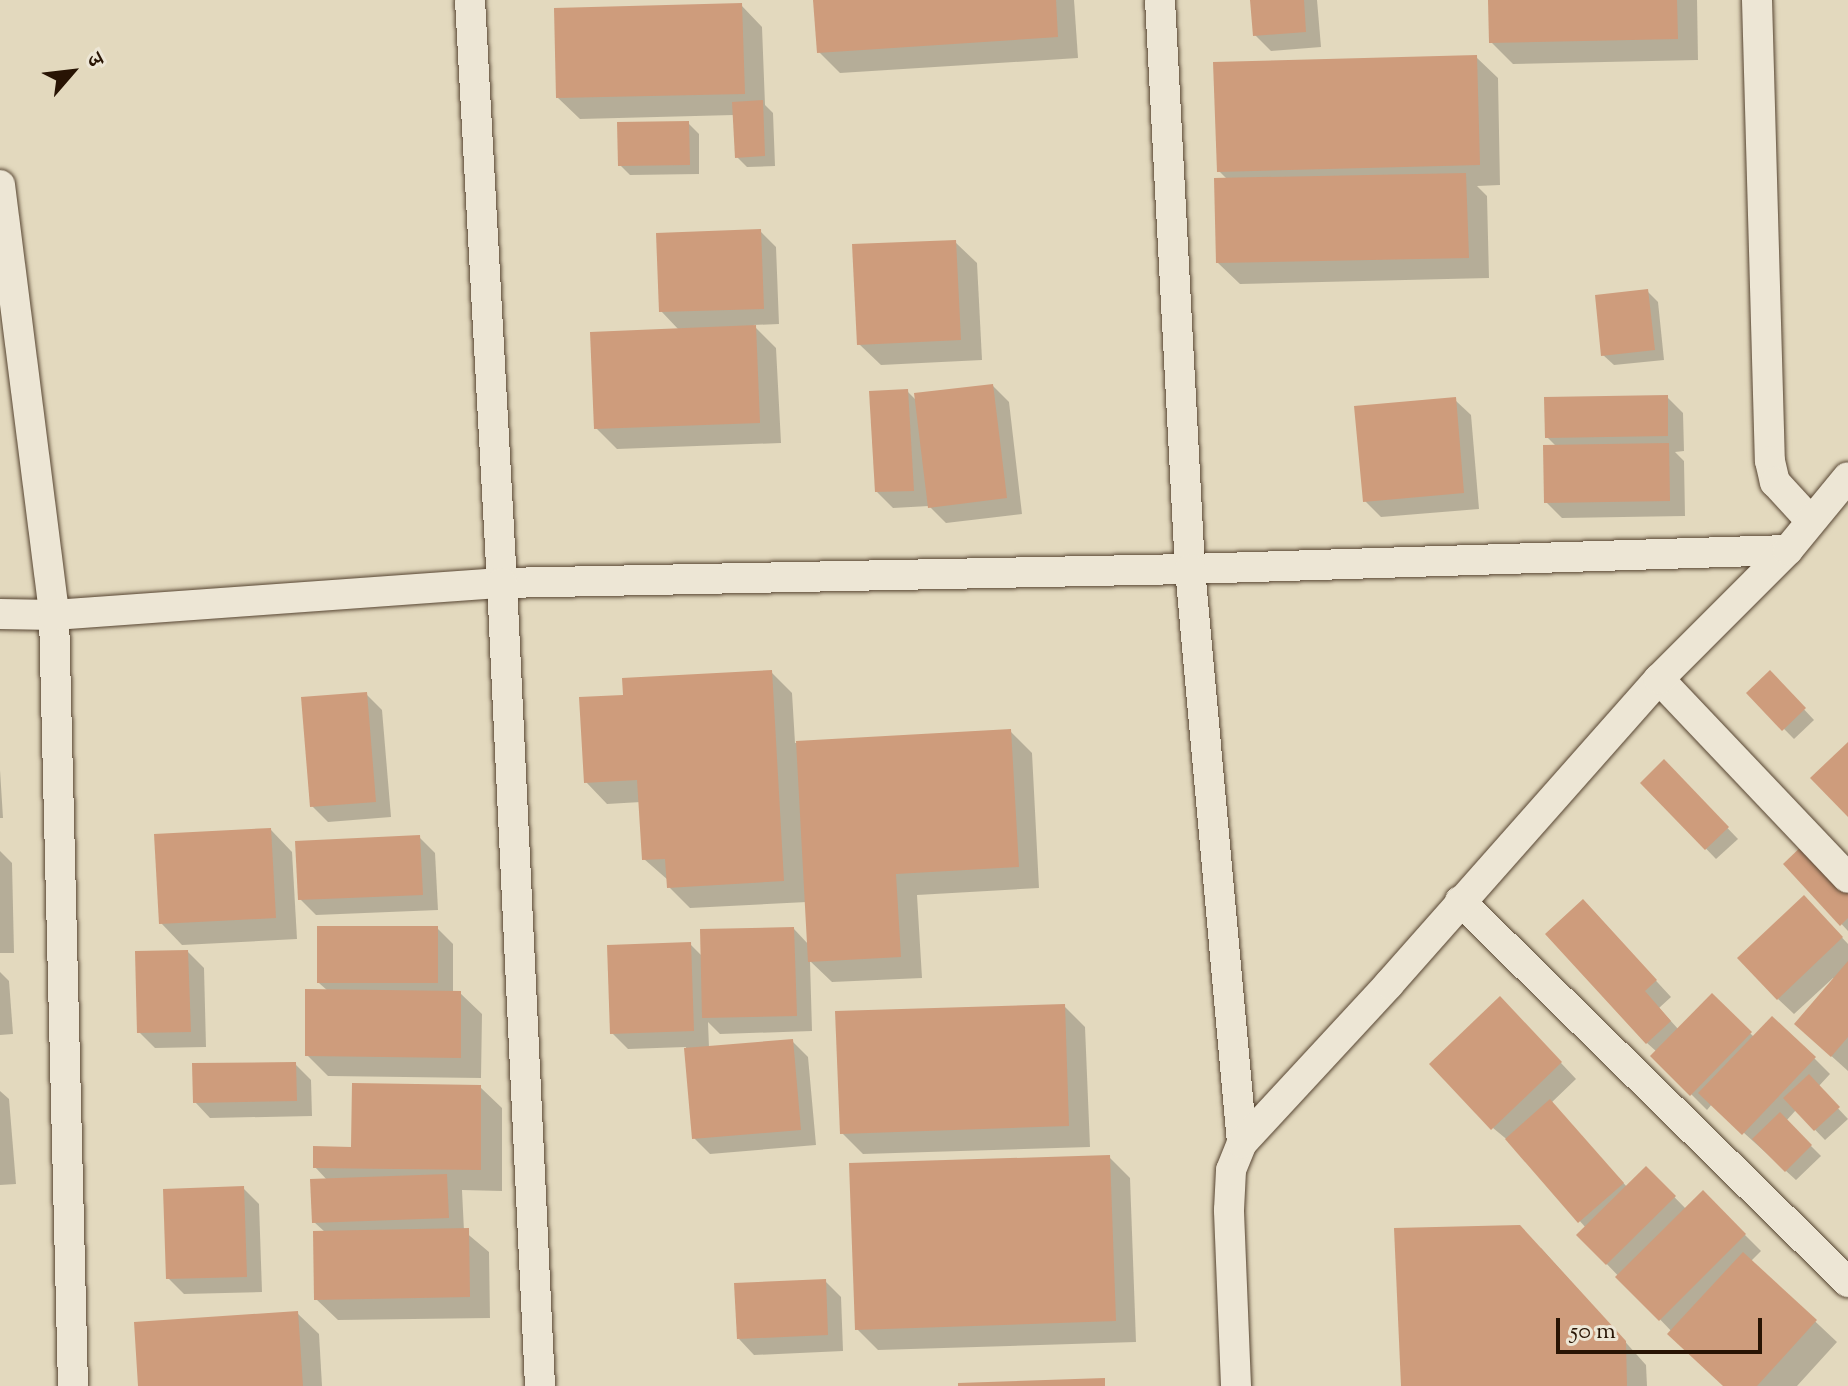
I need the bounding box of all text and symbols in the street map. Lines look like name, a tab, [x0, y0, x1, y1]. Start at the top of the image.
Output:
north arrow	[32, 32, 112, 112]
text: उ	[76, 48, 110, 73]
scale bar	[1560, 1302, 1766, 1352]
text: 50 m	[1570, 1315, 1616, 1349]

